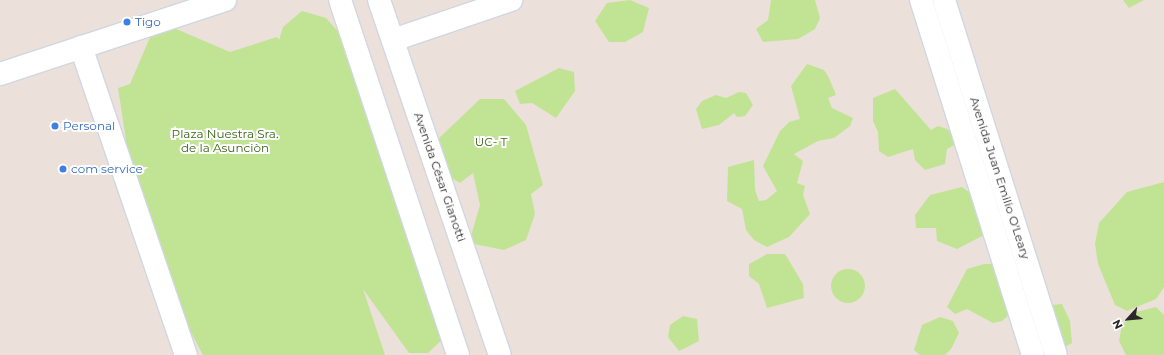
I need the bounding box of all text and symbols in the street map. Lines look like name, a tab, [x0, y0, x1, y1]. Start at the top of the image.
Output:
place label: Tigo	[135, 15, 161, 29]
marker: Tigo	[122, 17, 132, 27]
street label: Avenida Juan Emilio O'Leary	[967, 95, 1033, 261]
street label: Avenida César Gianotti	[411, 110, 469, 244]
place label: Personal	[63, 119, 115, 133]
marker: Personal	[50, 121, 60, 131]
park label: Plaza Nuestra Sra. de la Asunciòn	[172, 127, 278, 155]
park label: UC- T	[475, 135, 507, 149]
place label: com service	[71, 162, 143, 176]
marker: com service	[58, 164, 68, 174]
north arrow	[1108, 299, 1148, 339]
text: N	[1109, 317, 1126, 332]

